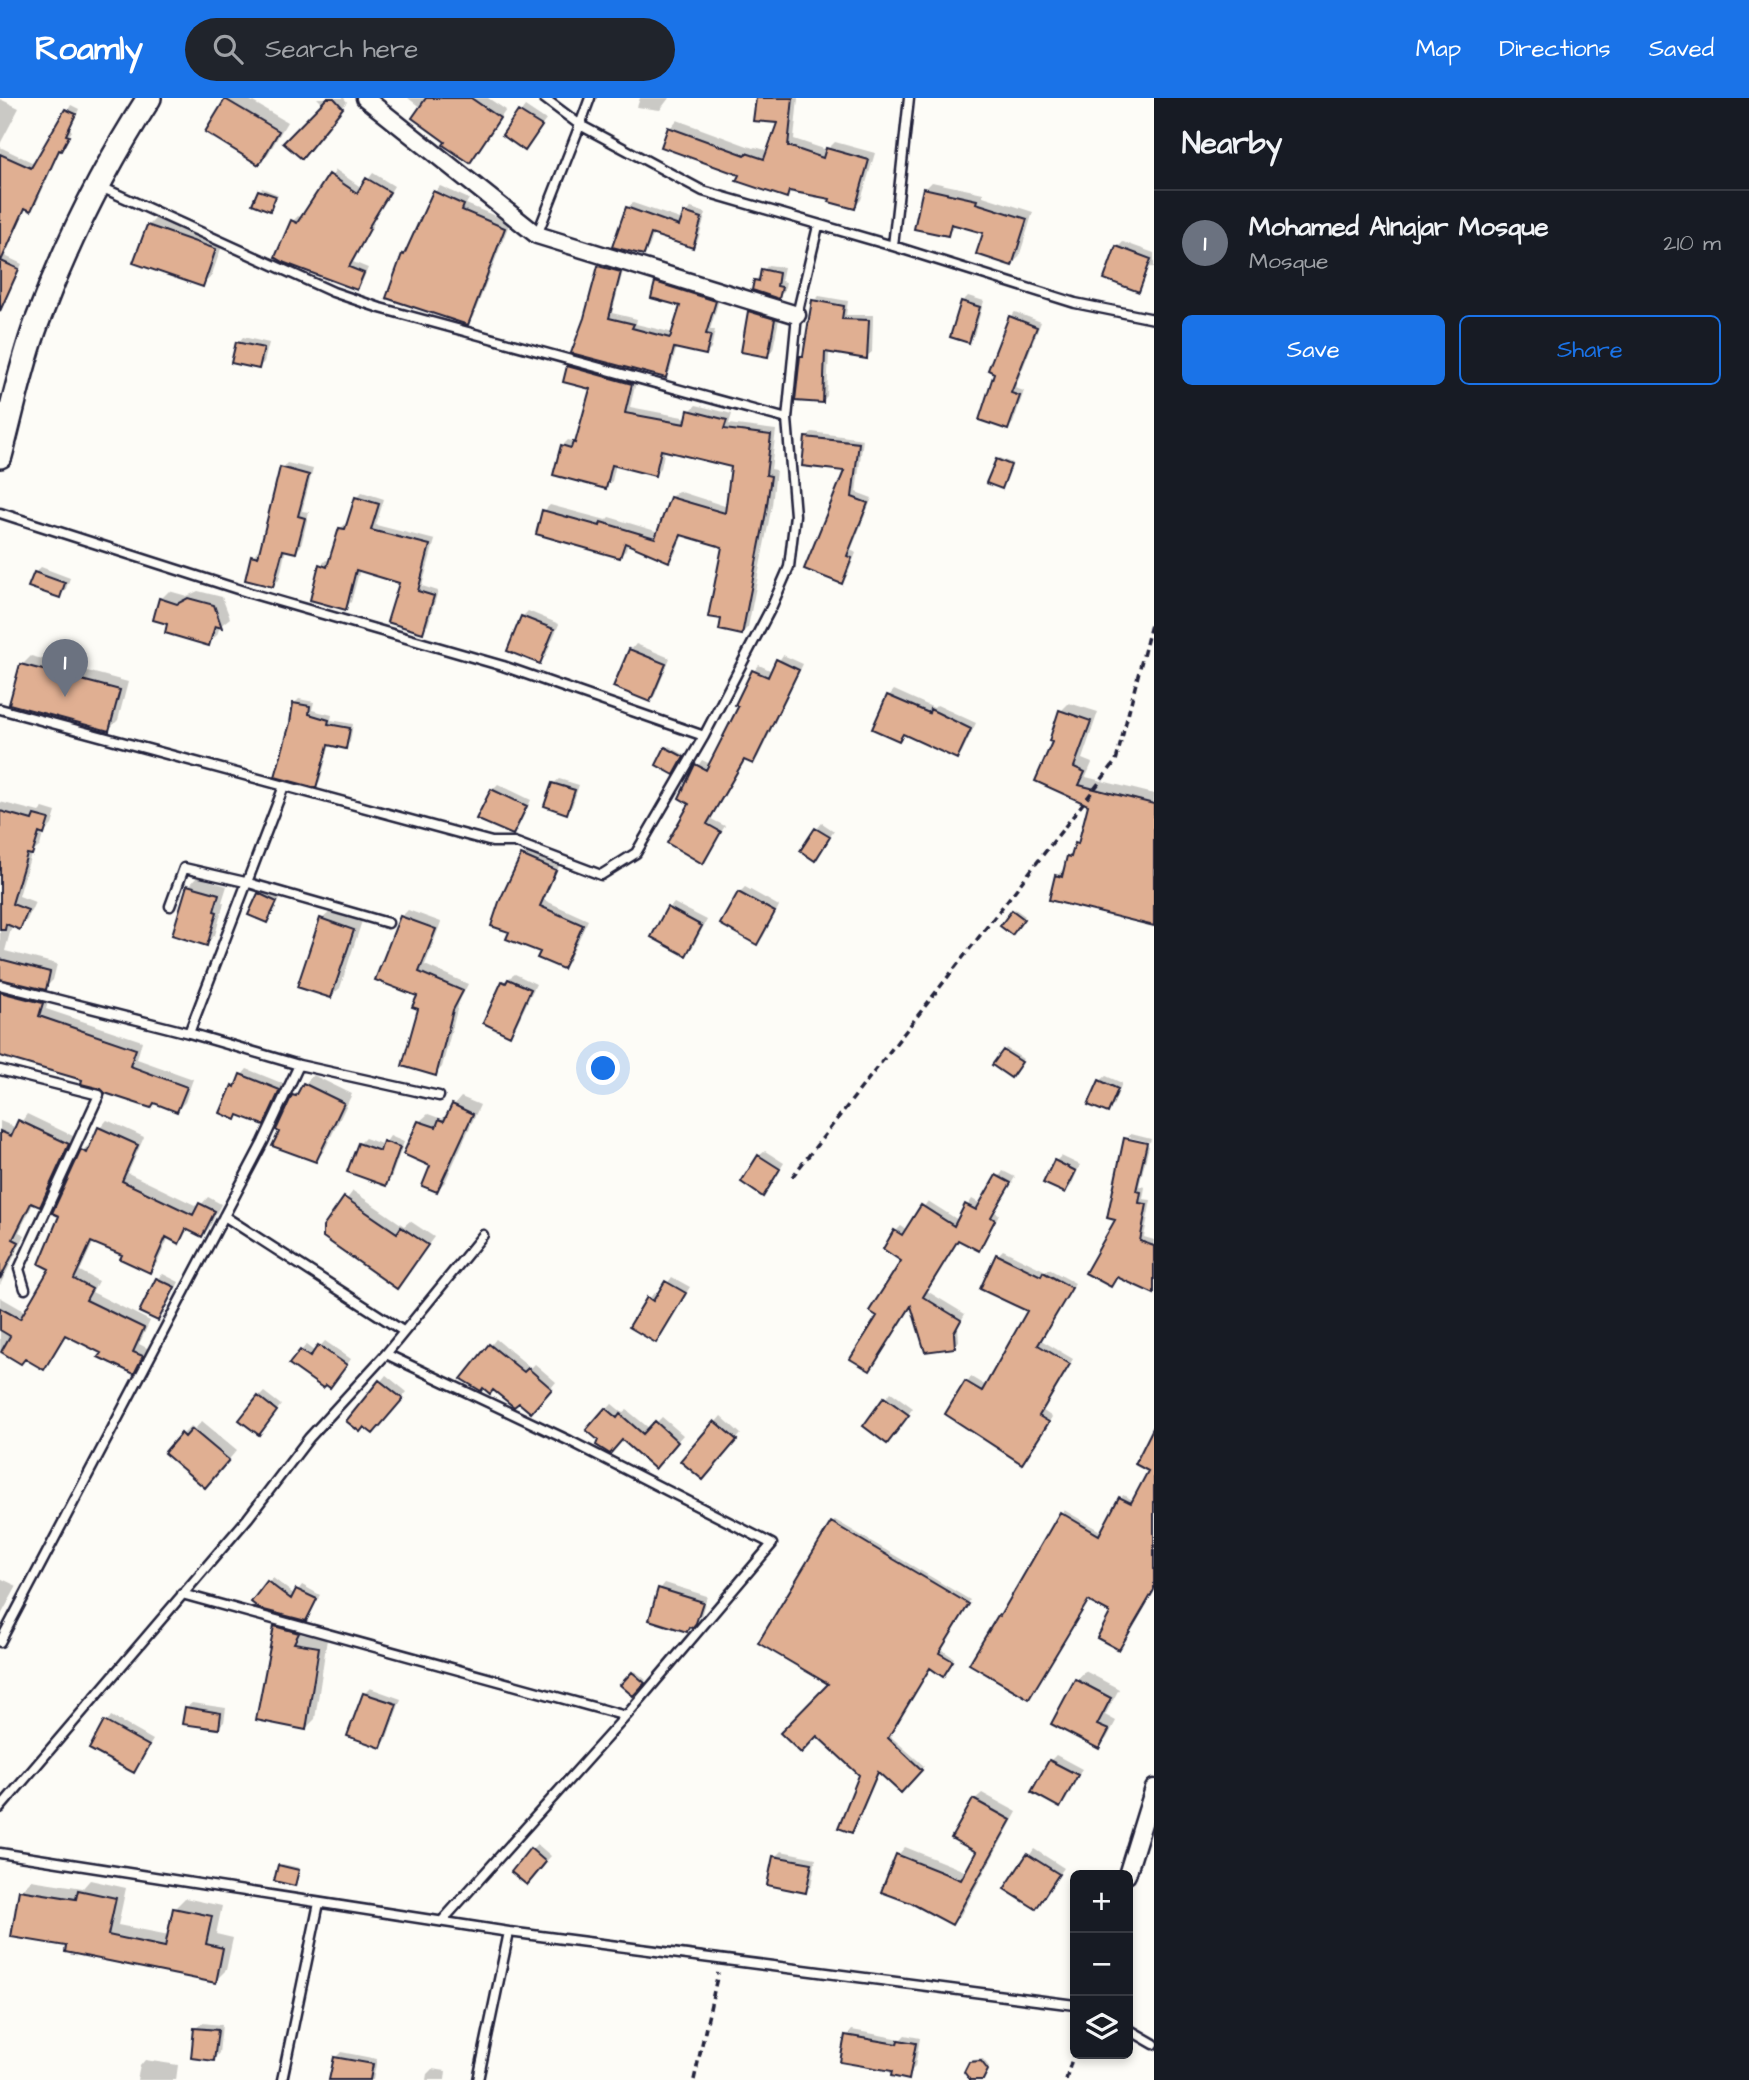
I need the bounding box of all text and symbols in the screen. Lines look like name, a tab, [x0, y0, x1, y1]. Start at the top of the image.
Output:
search box	[185, 18, 675, 81]
text: Roamly	[35, 26, 143, 72]
icon: search	[209, 30, 247, 68]
text: Search here	[265, 31, 418, 67]
text: Map	[1416, 32, 1461, 66]
text: Directions	[1499, 32, 1611, 66]
text: Saved	[1649, 32, 1714, 66]
text: Nearby	[1182, 123, 1282, 165]
text: Mohamed Alnajar Mosque	[1249, 209, 1549, 245]
text: 1	[1204, 227, 1206, 259]
text: 210 m	[1663, 227, 1721, 259]
text: Mosque	[1249, 245, 1328, 277]
button: Save	[1182, 315, 1445, 385]
button: Share	[1459, 315, 1721, 385]
pin: 1	[42, 639, 88, 697]
your location	[586, 1051, 620, 1085]
map controls	[1070, 1870, 1133, 2059]
button: +	[1070, 1870, 1133, 1933]
button: −	[1070, 1933, 1133, 1996]
button: layers	[1070, 1996, 1133, 2059]

